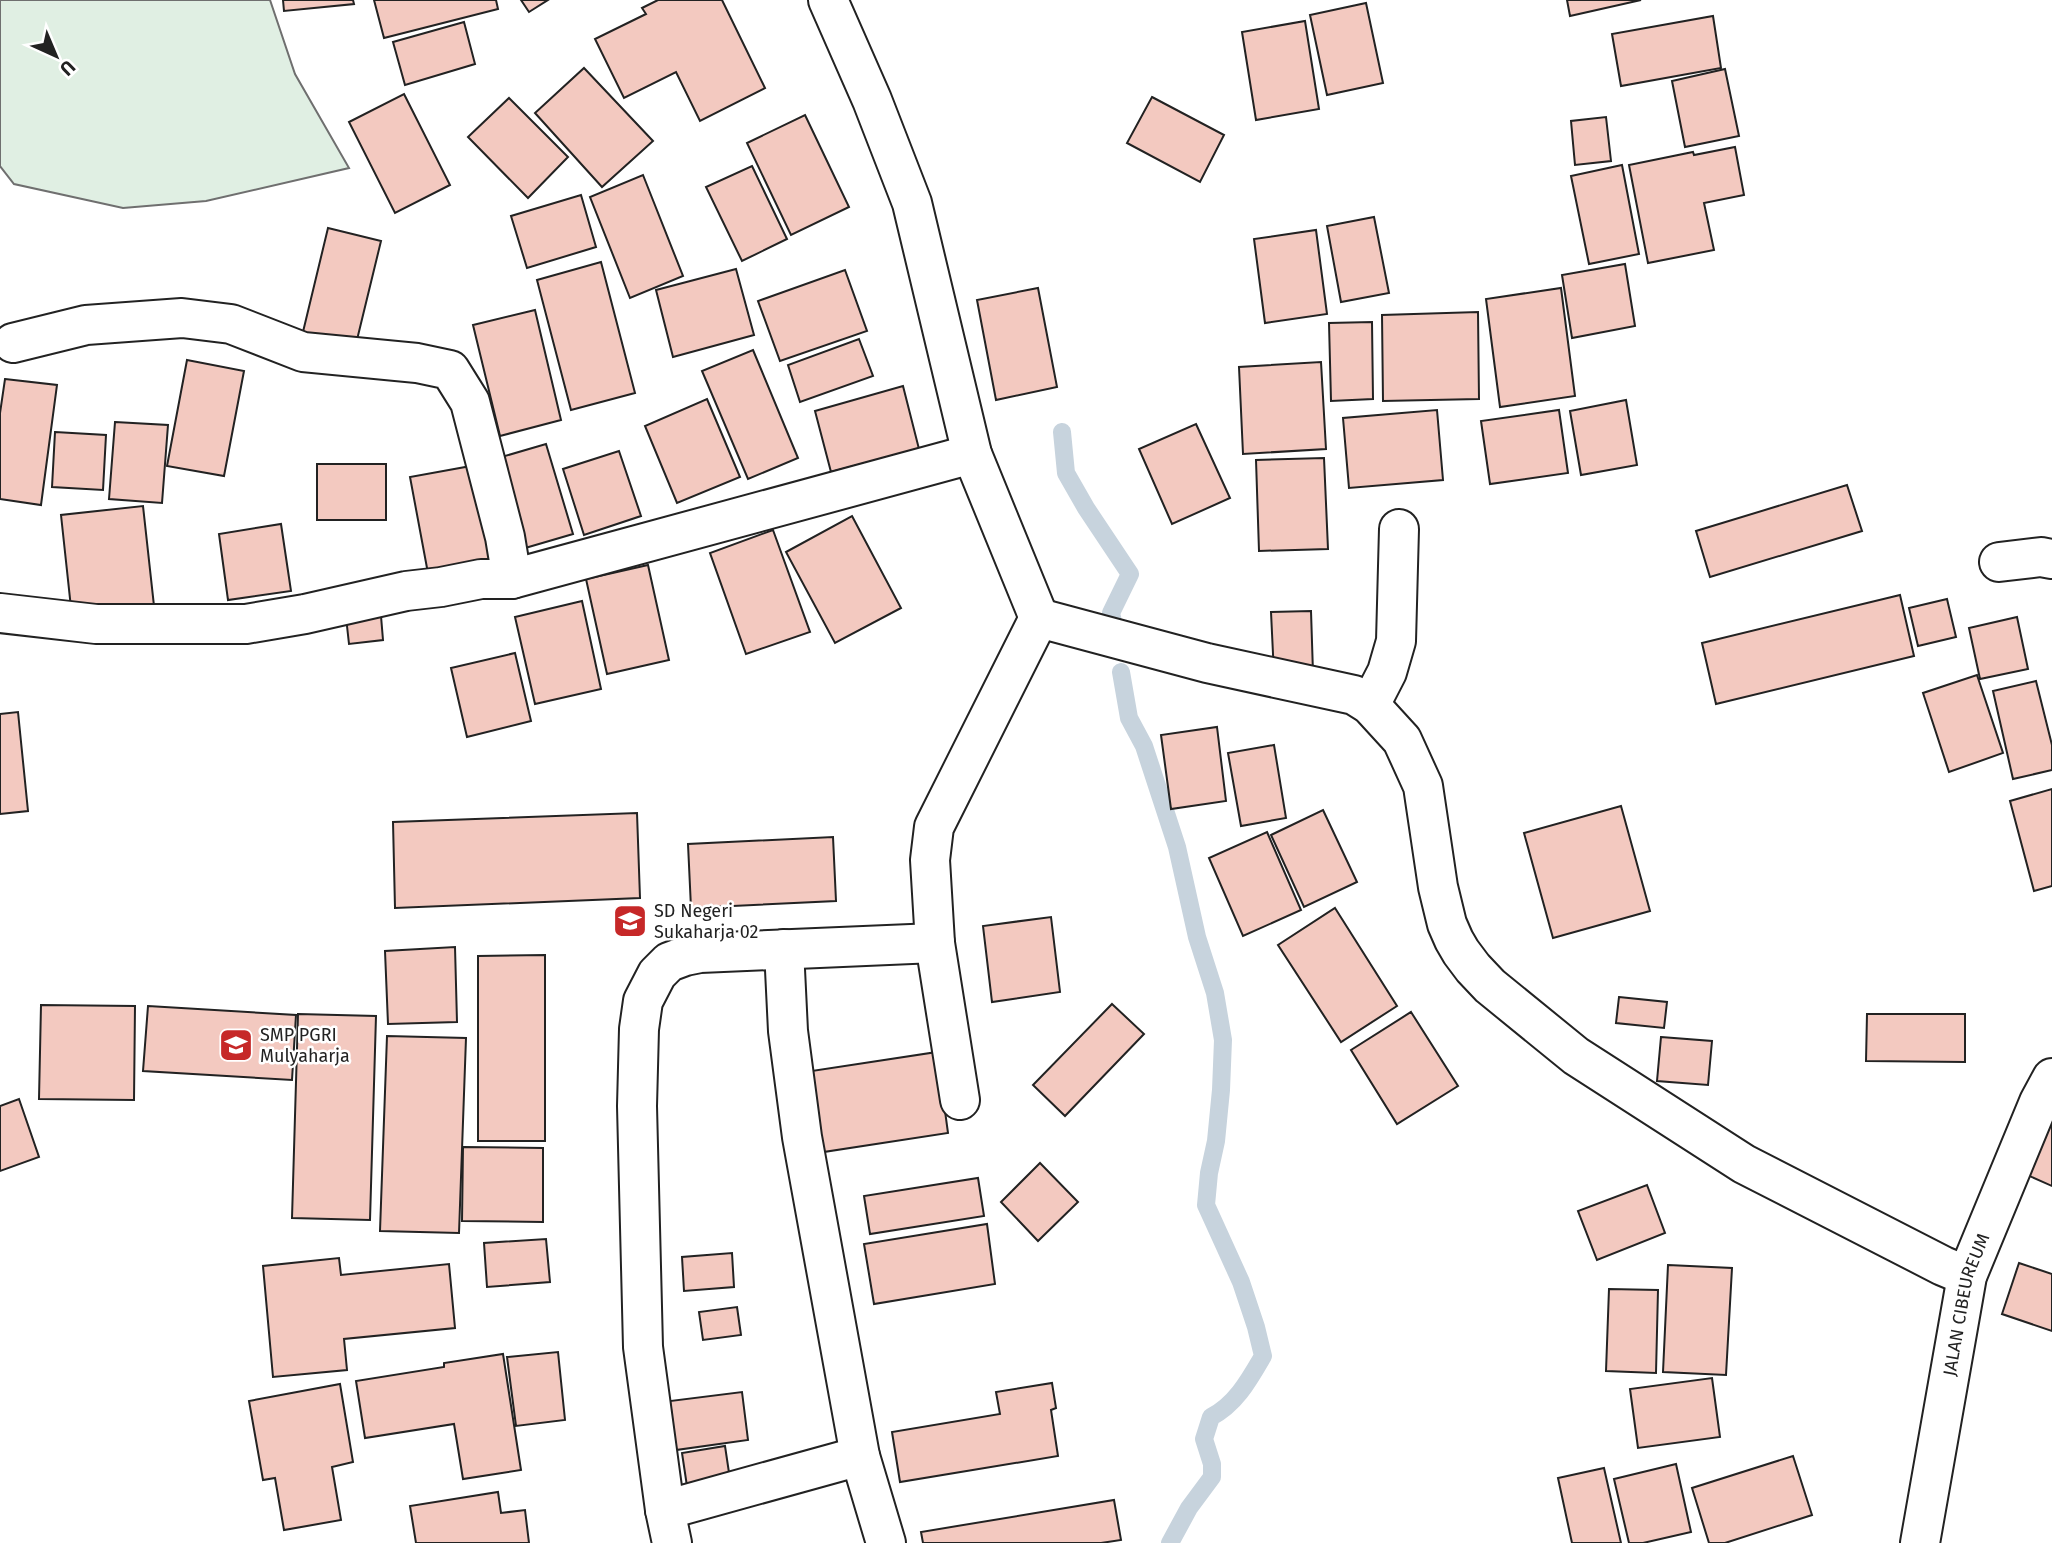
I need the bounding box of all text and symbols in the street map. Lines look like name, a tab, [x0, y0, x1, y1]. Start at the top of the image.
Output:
north arrow	[21, 21, 91, 91]
text: U	[55, 55, 80, 80]
place label: SD Negeri Sukaharja 02	[654, 900, 759, 943]
school or university icon: SD Negeri Sukaharja 02	[611, 902, 649, 940]
place label: SMP PGRI Mulyaharja	[260, 1024, 350, 1067]
school or university icon: SMP PGRI Mulyaharja	[217, 1026, 255, 1064]
street label: JALAN CIBEUREUM	[1939, 1230, 1994, 1378]

